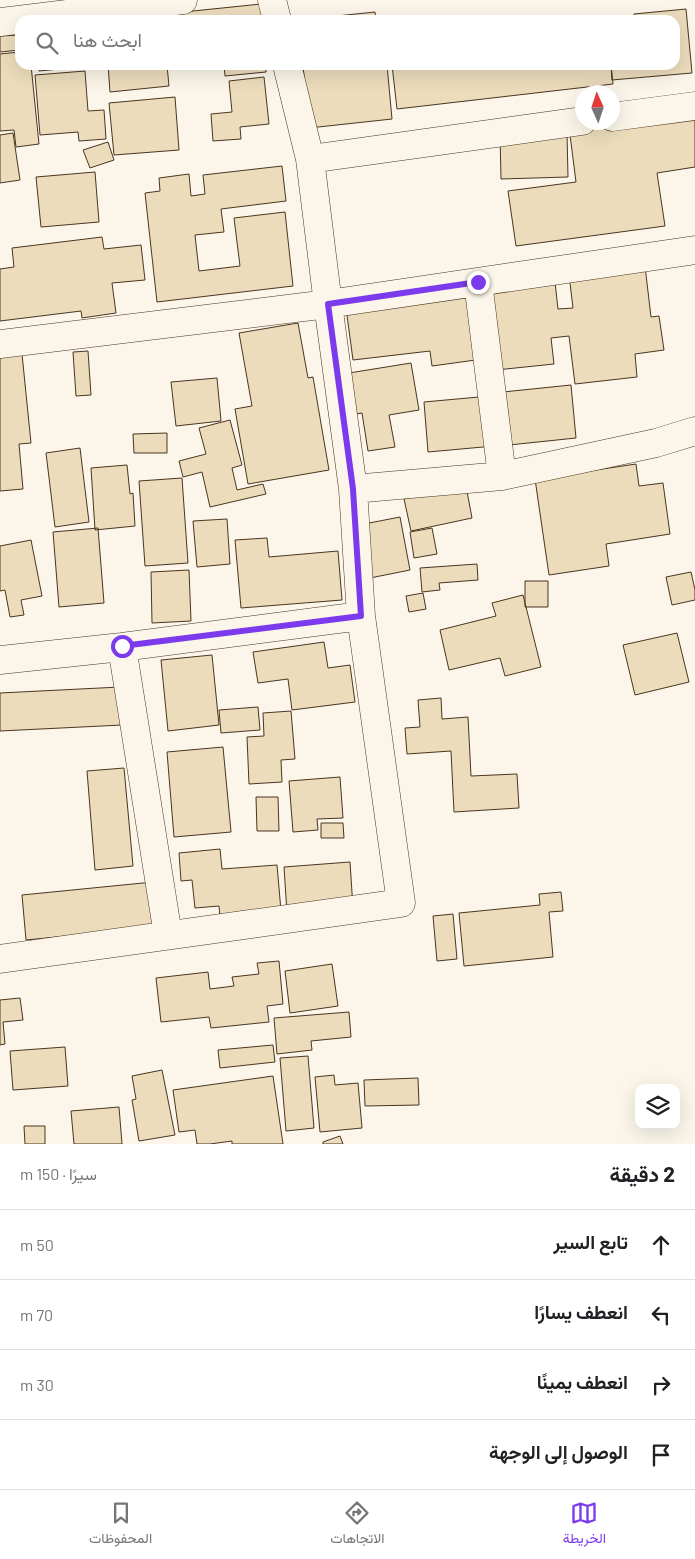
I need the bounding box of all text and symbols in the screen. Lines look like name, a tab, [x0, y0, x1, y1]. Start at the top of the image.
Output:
search box	[15, 15, 680, 70]
text: ابحث هنا	[73, 28, 142, 51]
icon: search	[33, 29, 61, 57]
north arrow	[575, 85, 620, 130]
route end	[467, 271, 490, 294]
route start	[111, 635, 134, 658]
map controls	[635, 1084, 680, 1129]
button: layers	[635, 1084, 680, 1129]
text: 2 دقيقة	[610, 1161, 675, 1186]
text: سيرًا · 150 m	[20, 1164, 97, 1183]
text: تابع السير	[553, 1230, 628, 1253]
icon: ahead	[647, 1231, 675, 1259]
text: 50 m	[20, 1235, 54, 1254]
text: انعطف يسارًا	[534, 1300, 628, 1323]
icon: left	[647, 1301, 675, 1329]
text: 70 m	[20, 1305, 53, 1324]
text: انعطف يمينًا	[537, 1370, 628, 1393]
icon: right	[647, 1371, 675, 1399]
text: 30 m	[20, 1375, 54, 1394]
text: الوصول إلى الوجهة	[489, 1440, 628, 1463]
icon: arrive	[647, 1441, 675, 1469]
tab: المحفوظات	[89, 1499, 152, 1551]
tab: الاتجاهات	[330, 1499, 385, 1551]
tab: الخريطة	[563, 1499, 606, 1551]

